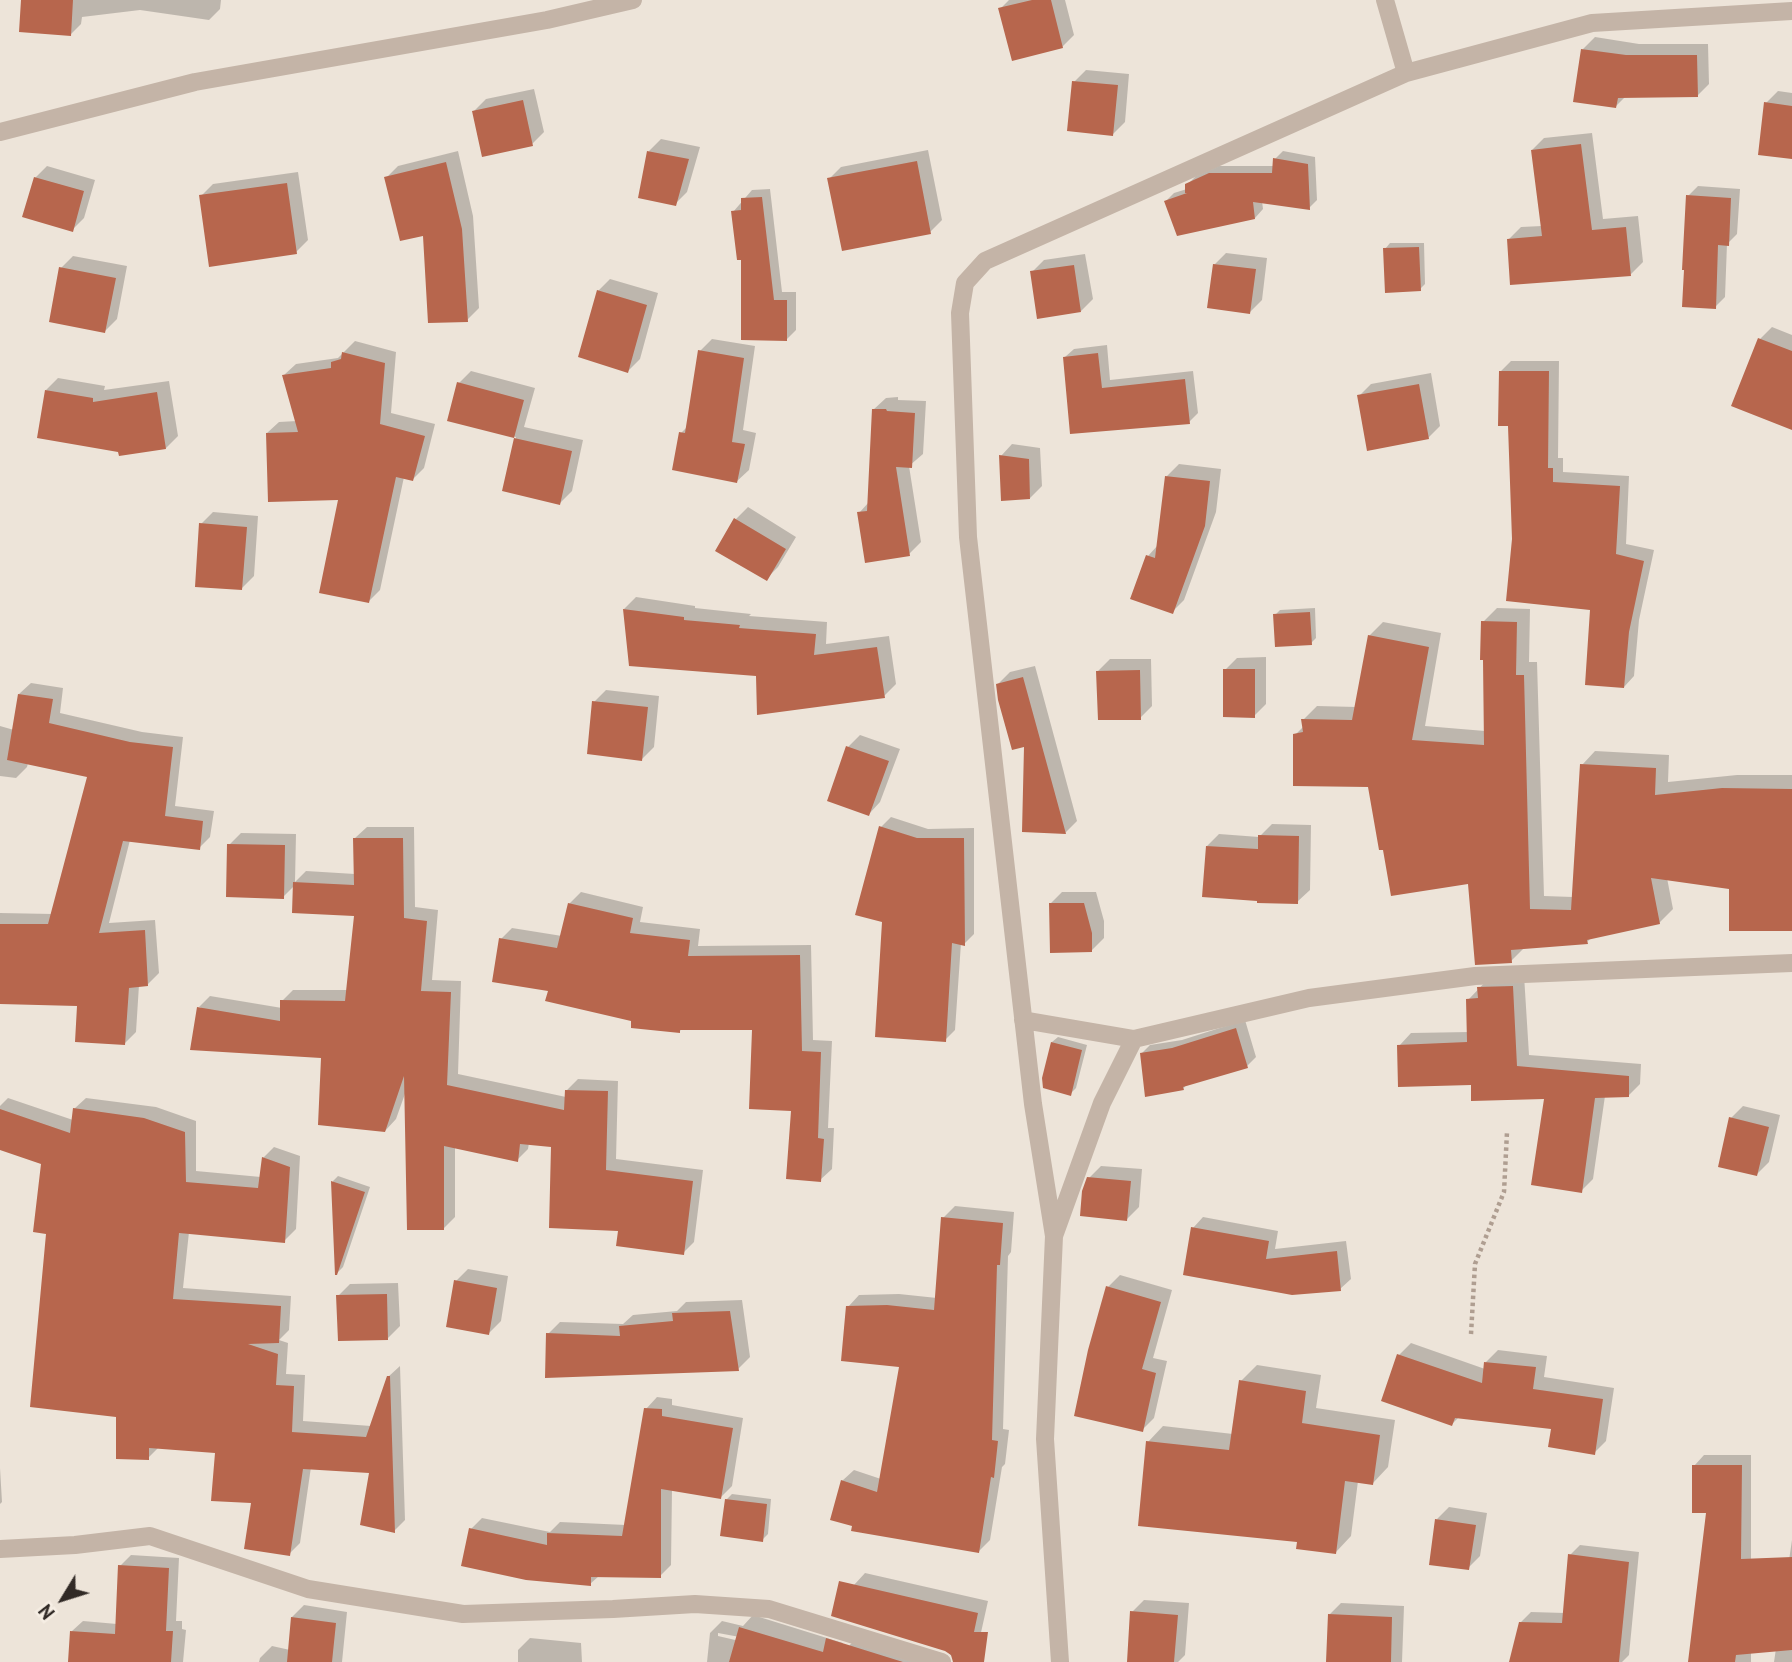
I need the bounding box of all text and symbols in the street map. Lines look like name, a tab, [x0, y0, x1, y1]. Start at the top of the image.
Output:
north arrow	[28, 1564, 98, 1634]
text: N	[33, 1600, 60, 1624]

